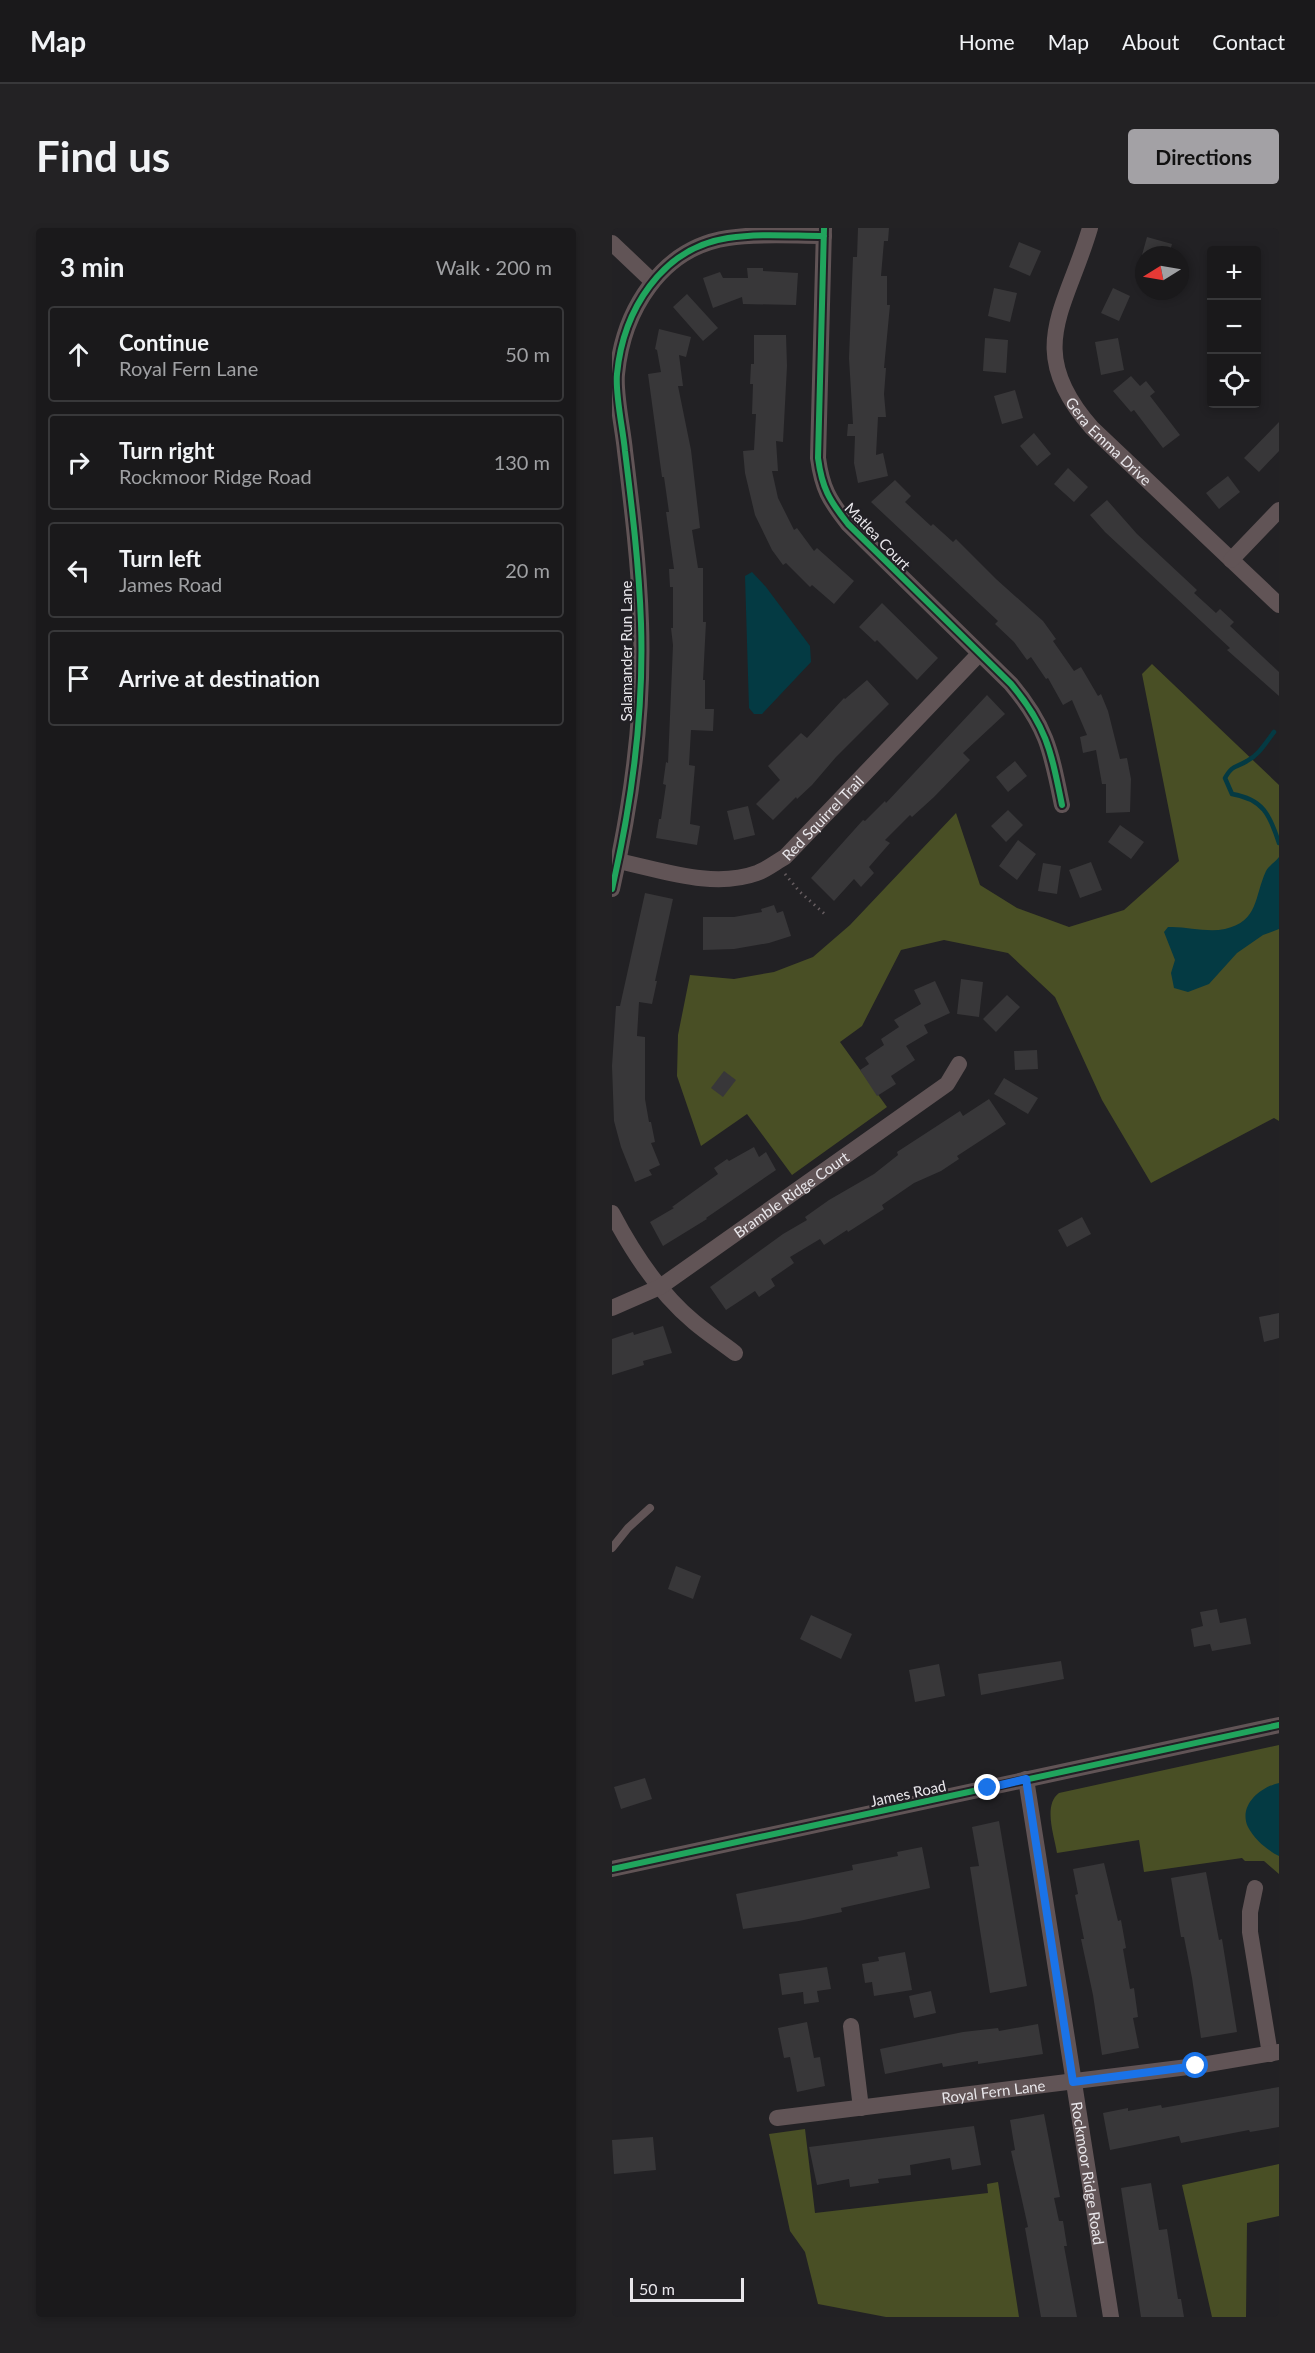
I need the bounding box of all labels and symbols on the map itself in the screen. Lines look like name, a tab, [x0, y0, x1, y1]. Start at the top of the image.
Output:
north arrow	[1135, 246, 1189, 300]
street label: Gera Emma Drive	[1062, 394, 1156, 489]
street label: Matlea Court	[841, 499, 915, 574]
street label: Salamander Run Lane	[617, 580, 635, 722]
street label: Red Squirrel Trail	[778, 772, 867, 864]
street label: Bramble Ridge Court	[730, 1147, 853, 1241]
route end	[974, 1774, 1000, 1800]
street label: James Road	[868, 1776, 948, 1810]
route start	[1182, 2052, 1208, 2078]
street label: Royal Fern Lane	[940, 2076, 1046, 2107]
street label: Rockmoor Ridge Road	[1068, 2100, 1108, 2246]
scale bar	[630, 2275, 744, 2302]

